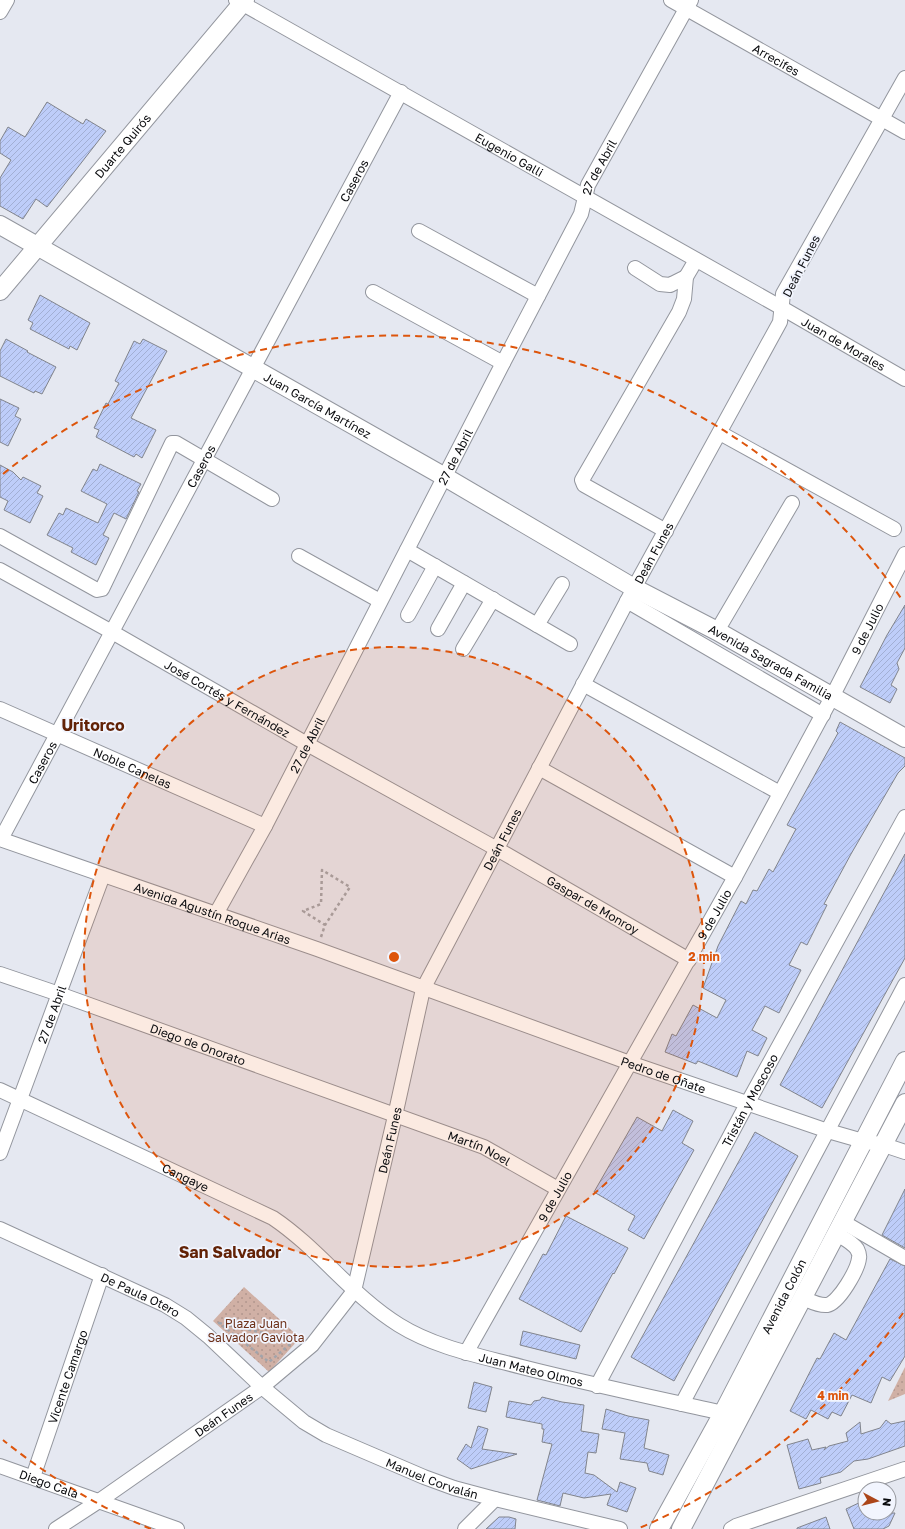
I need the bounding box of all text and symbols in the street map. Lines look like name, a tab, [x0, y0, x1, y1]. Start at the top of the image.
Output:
street label: Arrecifes	[750, 40, 803, 79]
street label: Duarte Quirós	[91, 110, 154, 181]
street label: Eugenio Galli	[473, 129, 546, 179]
street label: 27 de Abril	[578, 137, 620, 196]
street label: Caseros	[336, 156, 371, 204]
street label: Deán Funes	[779, 232, 823, 300]
street label: Juan de Morales	[799, 313, 888, 374]
street label: Juan García Martínez	[261, 369, 374, 441]
street label: 27 de Abril	[434, 426, 476, 487]
street label: Caseros	[183, 442, 218, 490]
street label: Deán Funes	[630, 520, 676, 586]
street label: 9 de Julio	[848, 600, 886, 657]
street label: Avenida Sagrada Familia	[706, 621, 836, 703]
street label: José Cortés y Fernández	[162, 656, 293, 740]
street label: 27 de Abril	[286, 714, 327, 775]
district label: Uritorco	[61, 715, 125, 735]
street label: Caseros	[24, 738, 60, 786]
street label: Noble Canelas	[91, 744, 174, 791]
street label: Deán Funes	[479, 806, 524, 873]
street label: Gaspar de Monroy	[544, 872, 642, 937]
street label: Avenida Agustín Roque Arias	[132, 879, 293, 947]
street label: 9 de Julio	[694, 886, 734, 942]
text: 2 min	[688, 949, 720, 964]
centre of rings	[387, 950, 401, 964]
street label: 27 de Abril	[34, 983, 69, 1045]
street label: Diego de Onorato	[148, 1020, 248, 1068]
street label: Tristán y Moscoso	[718, 1051, 781, 1149]
street label: Pedro de Oñate	[619, 1053, 708, 1096]
street label: Deán Funes	[374, 1105, 404, 1175]
street label: Martín Noel	[446, 1127, 514, 1168]
street label: Cangaye	[160, 1160, 211, 1194]
street label: 9 de Julio	[534, 1168, 575, 1224]
district label: San Salvador	[179, 1242, 281, 1262]
street label: Avenida Colón	[758, 1256, 809, 1336]
street label: De Paula Otero	[98, 1269, 183, 1320]
park label: Plaza Juan Salvador Gaviota	[207, 1316, 305, 1345]
street label: Vicente Camargo	[44, 1328, 90, 1426]
street label: Juan Mateo Olmos	[477, 1349, 585, 1389]
text: 4 min	[817, 1388, 849, 1403]
street label: Deán Funes	[191, 1389, 255, 1440]
street label: Manuel Corvalán	[384, 1454, 480, 1502]
street label: Diego Cala	[17, 1466, 81, 1501]
north arrow	[857, 1481, 897, 1521]
text: N	[880, 1497, 894, 1507]

